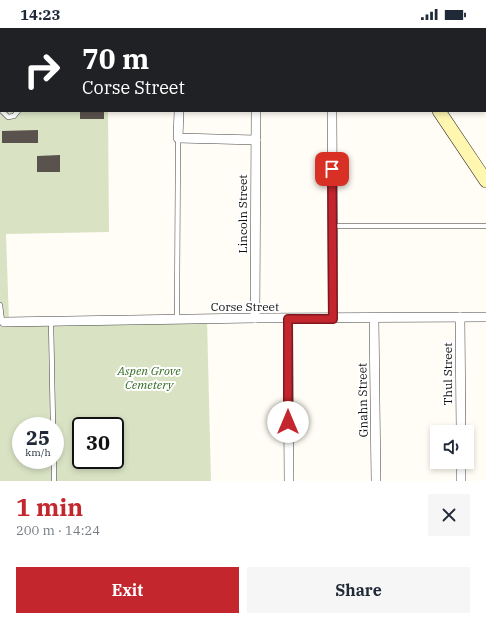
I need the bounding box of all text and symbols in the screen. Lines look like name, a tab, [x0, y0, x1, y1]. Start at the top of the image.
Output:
text: 14:23	[20, 5, 61, 24]
text: 70 m	[82, 40, 149, 77]
icon: right	[16, 44, 68, 96]
text: Corse Street	[82, 76, 185, 99]
pin	[315, 152, 349, 186]
icon: arrive	[321, 158, 343, 180]
street label: Lincoln Street	[235, 174, 250, 254]
street label: Corse Street	[211, 299, 279, 314]
street label: Thul Street	[440, 343, 455, 405]
park label: Aspen Grove Cemetery	[116, 363, 181, 392]
street label: Gnahn Street	[354, 363, 371, 437]
position arrow	[267, 401, 309, 443]
speed limit sign: 30	[72, 417, 124, 469]
text: 25	[26, 424, 50, 451]
map controls	[430, 425, 474, 469]
button: sound	[430, 425, 474, 469]
text: km/h	[25, 446, 51, 459]
text: 1 min	[16, 491, 83, 523]
button: close	[428, 494, 470, 536]
text: 200 m · 14:24	[16, 522, 100, 539]
button: Exit	[16, 567, 239, 613]
button: Share	[247, 567, 470, 613]

